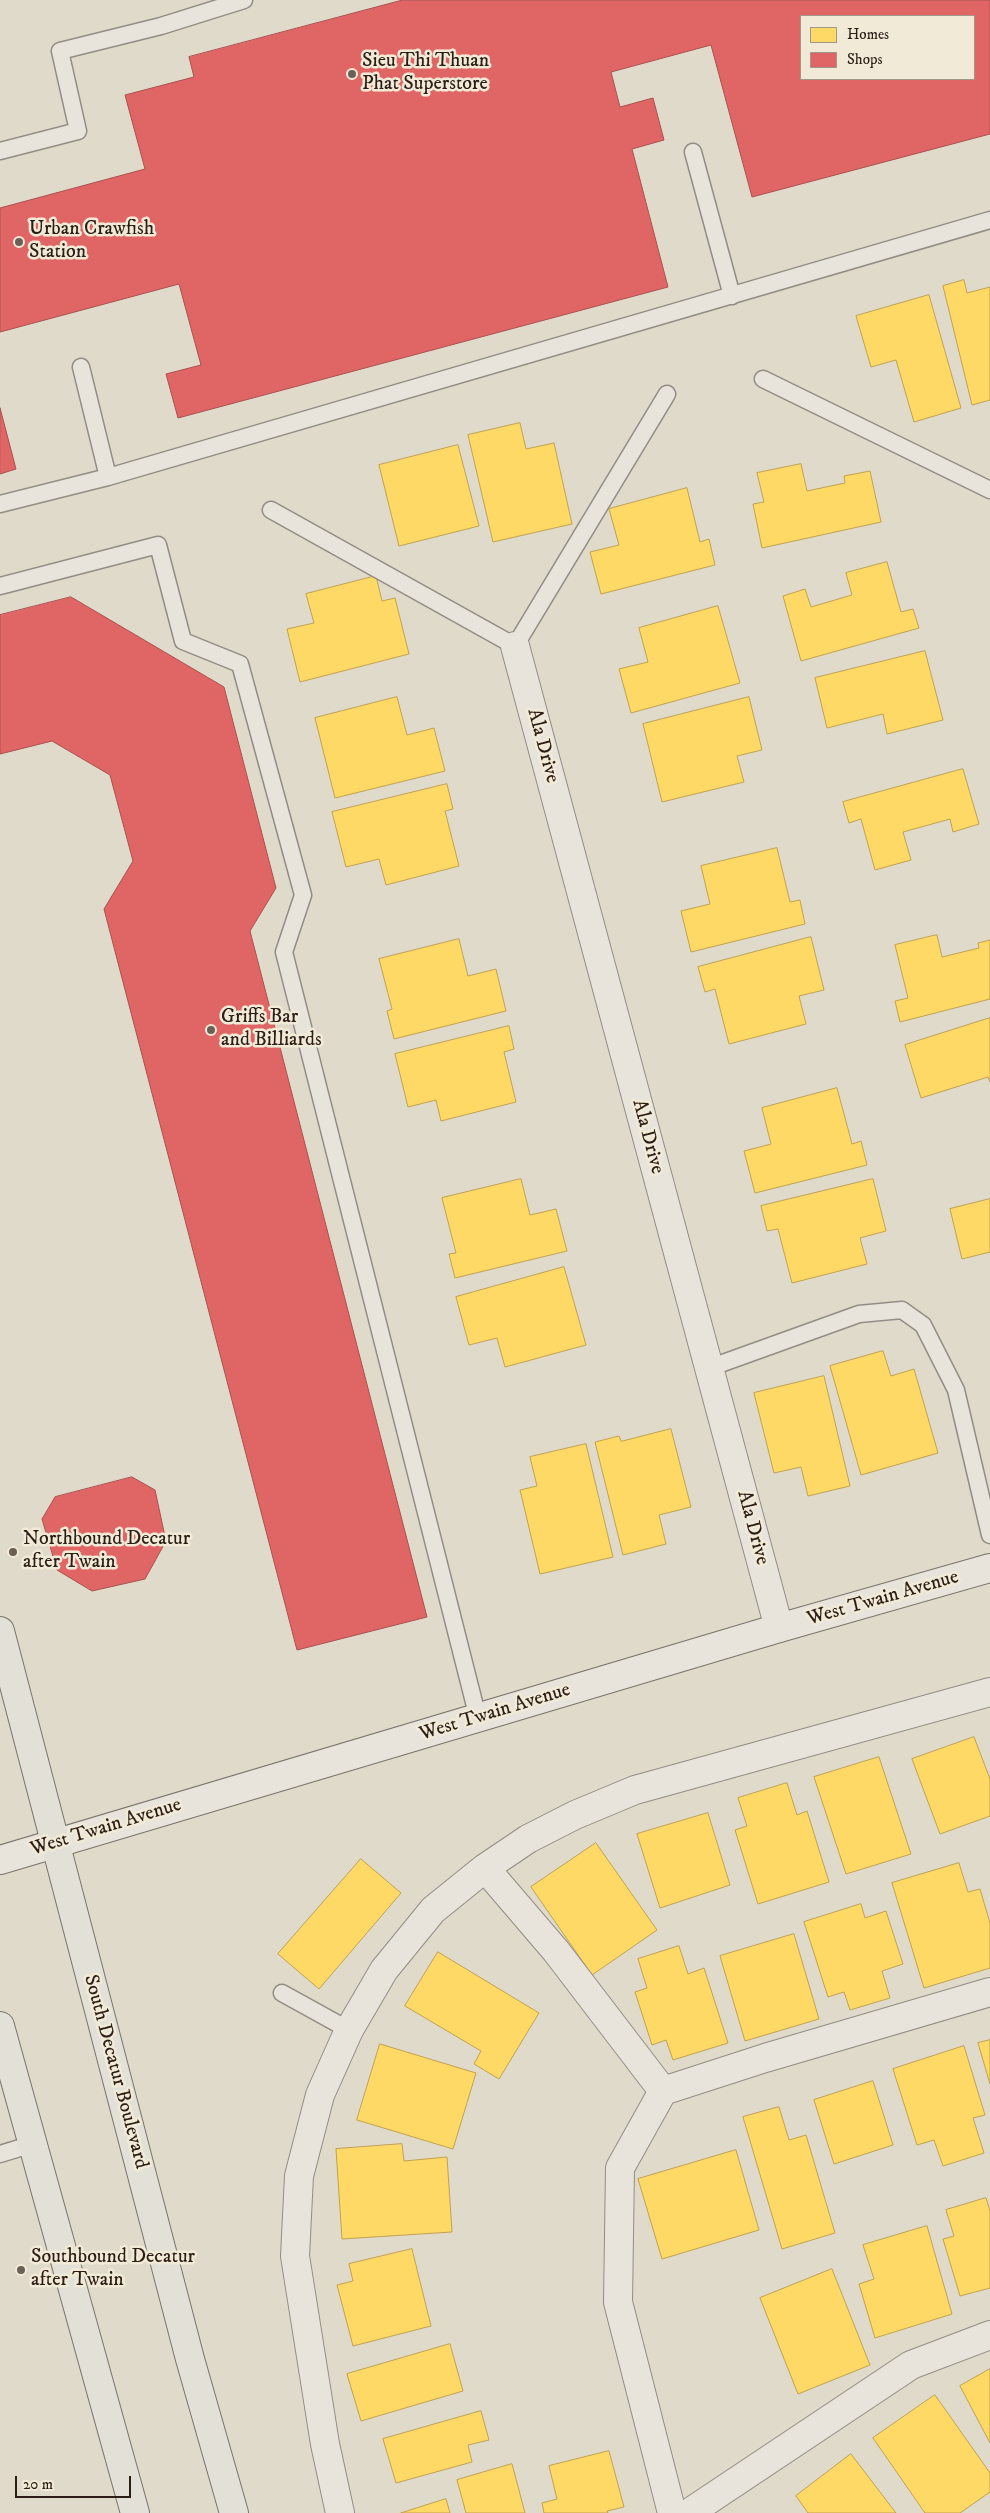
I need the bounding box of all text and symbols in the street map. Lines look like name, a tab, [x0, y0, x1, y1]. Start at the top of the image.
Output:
legend	[800, 15, 975, 80]
text: Homes	[847, 25, 889, 44]
place label: Sieu Thi Thuan Phat Superstore	[362, 50, 489, 97]
text: Shops	[847, 50, 883, 69]
marker: Sieu Thi Thuan Phat Superstore	[346, 68, 358, 80]
place label: Urban Crawfish Station	[29, 218, 154, 265]
marker: Urban Crawfish Station	[13, 236, 25, 248]
street label: Ala Drive	[521, 706, 563, 786]
place label: Griffs Bar and Billiards	[221, 1006, 322, 1053]
marker: Griffs Bar and Billiards	[205, 1024, 217, 1036]
street label: Ala Drive	[626, 1097, 668, 1177]
street label: Ala Drive	[731, 1488, 773, 1568]
place label: Northbound Decatur after Twain	[23, 1528, 190, 1575]
marker: Northbound Decatur after Twain	[7, 1546, 19, 1558]
street label: West Twain Avenue	[804, 1566, 962, 1632]
street label: West Twain Avenue	[417, 1679, 573, 1747]
street label: West Twain Avenue	[28, 1794, 184, 1862]
street label: South Decatur Boulevard	[78, 1972, 152, 2172]
place label: Southbound Decatur after Twain	[31, 2246, 195, 2293]
marker: Southbound Decatur after Twain	[15, 2264, 27, 2276]
scale bar	[18, 2466, 134, 2498]
text: 20 m	[23, 2475, 53, 2494]

